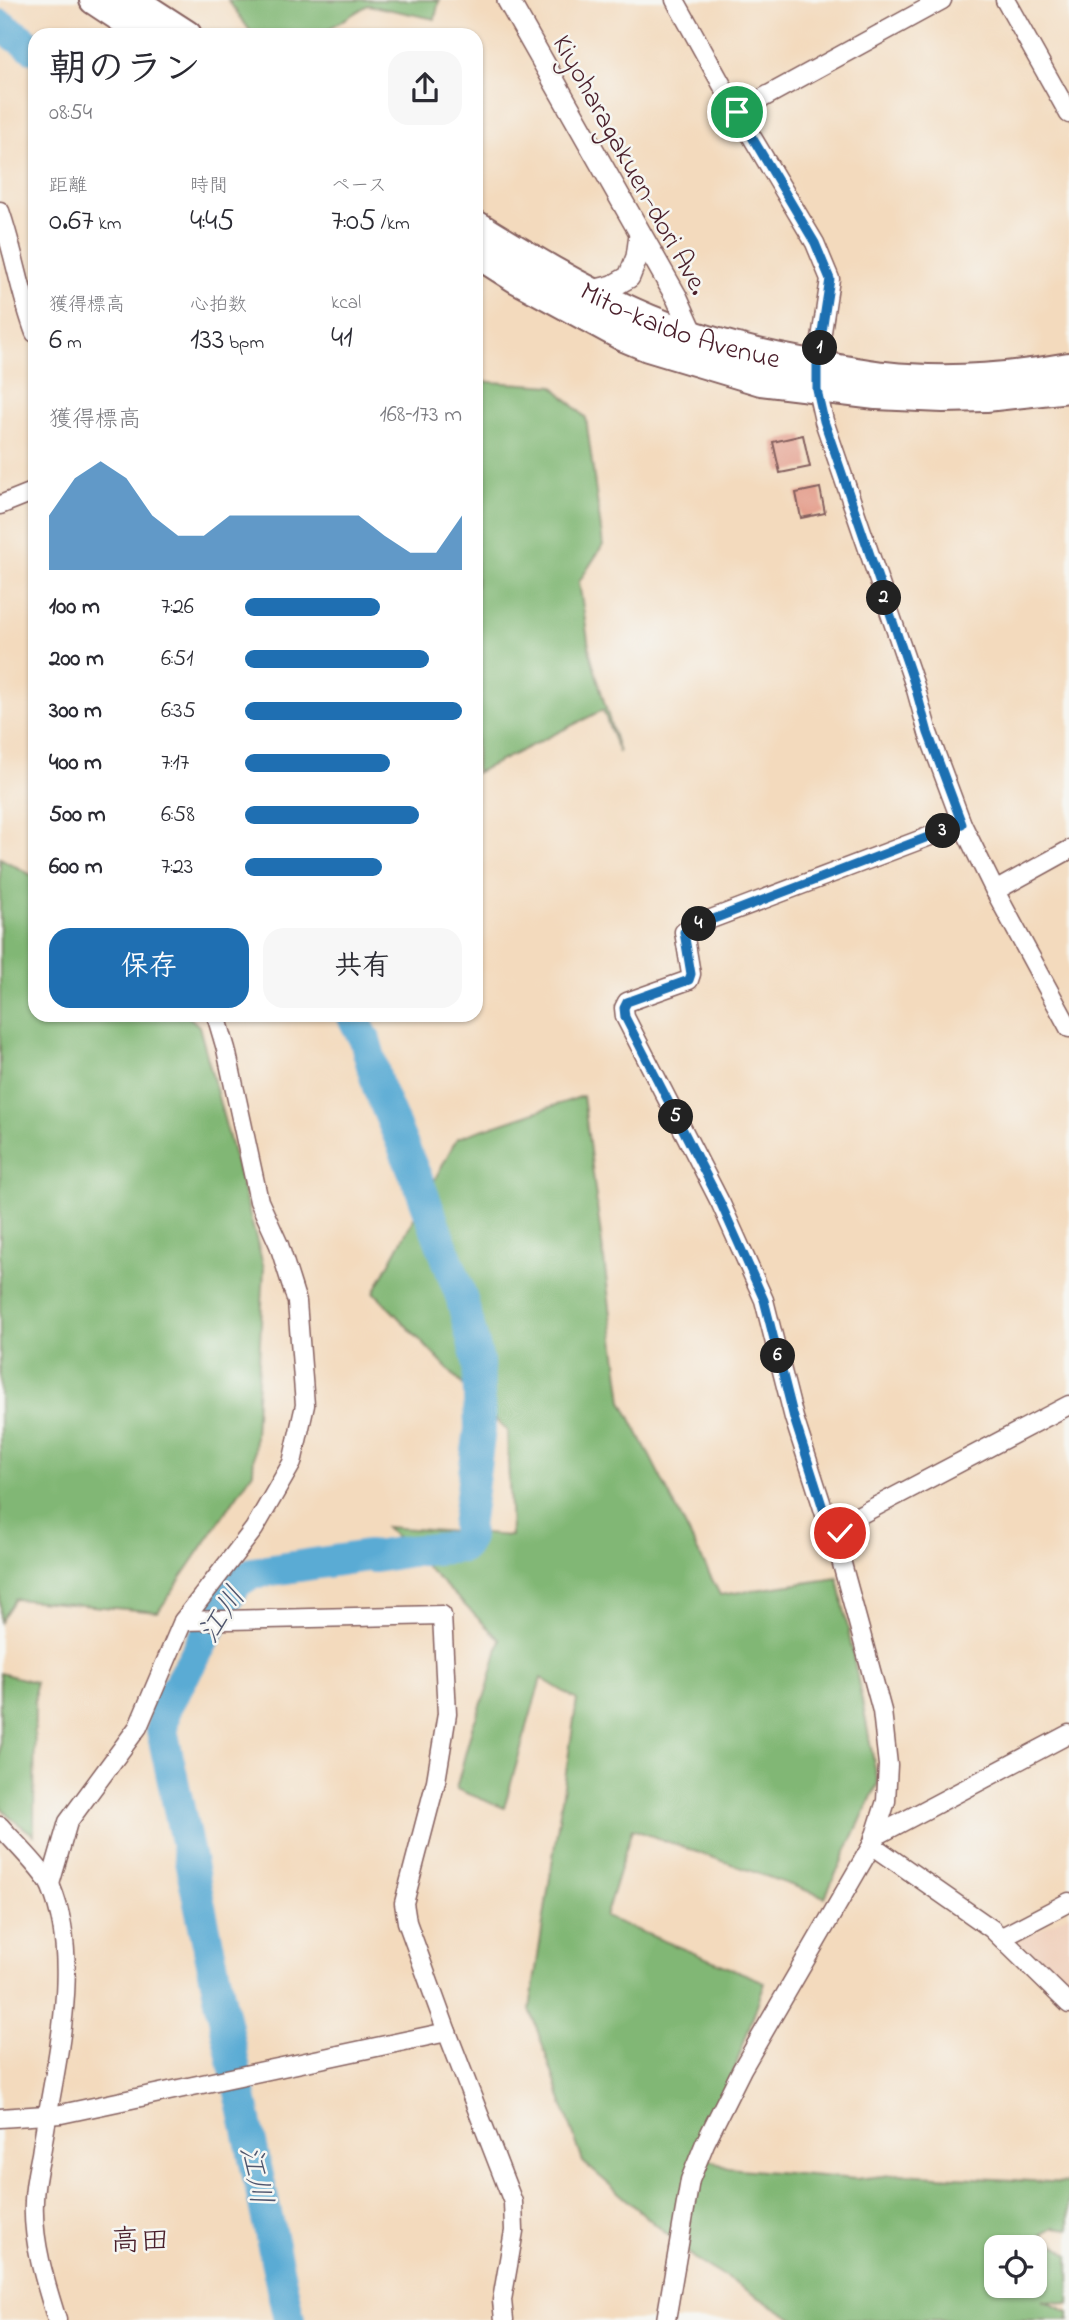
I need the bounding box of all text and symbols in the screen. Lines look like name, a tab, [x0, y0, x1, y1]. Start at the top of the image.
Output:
street label: Kiyoharagakuen-dori Ave.	[540, 28, 718, 303]
text: 朝のラン	[49, 43, 201, 99]
button: share	[388, 51, 462, 125]
pin	[707, 82, 767, 142]
icon: arrive	[718, 93, 756, 131]
text: 08:54	[49, 97, 92, 130]
text: 距離	[49, 173, 87, 200]
text: 時間	[190, 173, 228, 200]
text: ペース	[331, 173, 387, 200]
text: 0.67	[49, 200, 94, 244]
text: 4:45	[190, 200, 234, 244]
text: 7:05	[331, 200, 376, 244]
text: km	[94, 211, 121, 238]
text: /km	[376, 211, 410, 238]
street label: Mito-kaido Avenue	[572, 273, 784, 382]
text: kcal	[331, 290, 361, 317]
text: 獲得標高	[49, 292, 125, 319]
text: 心拍数	[190, 292, 247, 319]
text: 41	[331, 317, 353, 361]
text: 6	[49, 319, 62, 363]
text: 133	[190, 319, 224, 363]
text: m	[62, 330, 82, 357]
text: bpm	[224, 330, 264, 357]
pin: 1	[802, 330, 838, 366]
text: 1	[816, 334, 823, 361]
text: 168–173 m	[379, 399, 462, 432]
text: 獲得標高	[49, 404, 141, 437]
pin: 2	[866, 580, 902, 616]
text: 2	[879, 584, 888, 611]
text: 100 m	[49, 591, 100, 624]
text: 7:26	[161, 591, 194, 624]
text: 200 m	[49, 643, 104, 676]
text: 6:51	[161, 643, 194, 676]
text: 300 m	[49, 695, 102, 728]
text: 6:35	[161, 695, 196, 728]
text: 400 m	[49, 747, 102, 780]
text: 7:17	[161, 747, 189, 780]
text: 500 m	[49, 799, 106, 832]
text: 6:58	[161, 799, 195, 832]
pin: 3	[926, 814, 960, 848]
text: 3	[939, 817, 946, 844]
text: 600 m	[49, 851, 103, 884]
text: 7:23	[161, 851, 193, 884]
pin: 4	[682, 906, 716, 942]
text: 4	[695, 910, 702, 937]
button: 保存	[49, 928, 249, 1008]
button: 共有	[263, 928, 462, 1008]
pin: 5	[658, 1100, 694, 1134]
text: 5	[670, 1103, 681, 1130]
pin: 6	[760, 1338, 796, 1374]
text: 6	[773, 1342, 782, 1369]
pin	[810, 1503, 870, 1563]
icon: check	[821, 1514, 859, 1552]
water label: 江川	[189, 1578, 258, 1653]
water label: 江川	[226, 2142, 282, 2210]
district label: 高田	[110, 2221, 170, 2265]
map controls	[984, 2235, 1047, 2298]
button: locate	[984, 2235, 1047, 2298]

